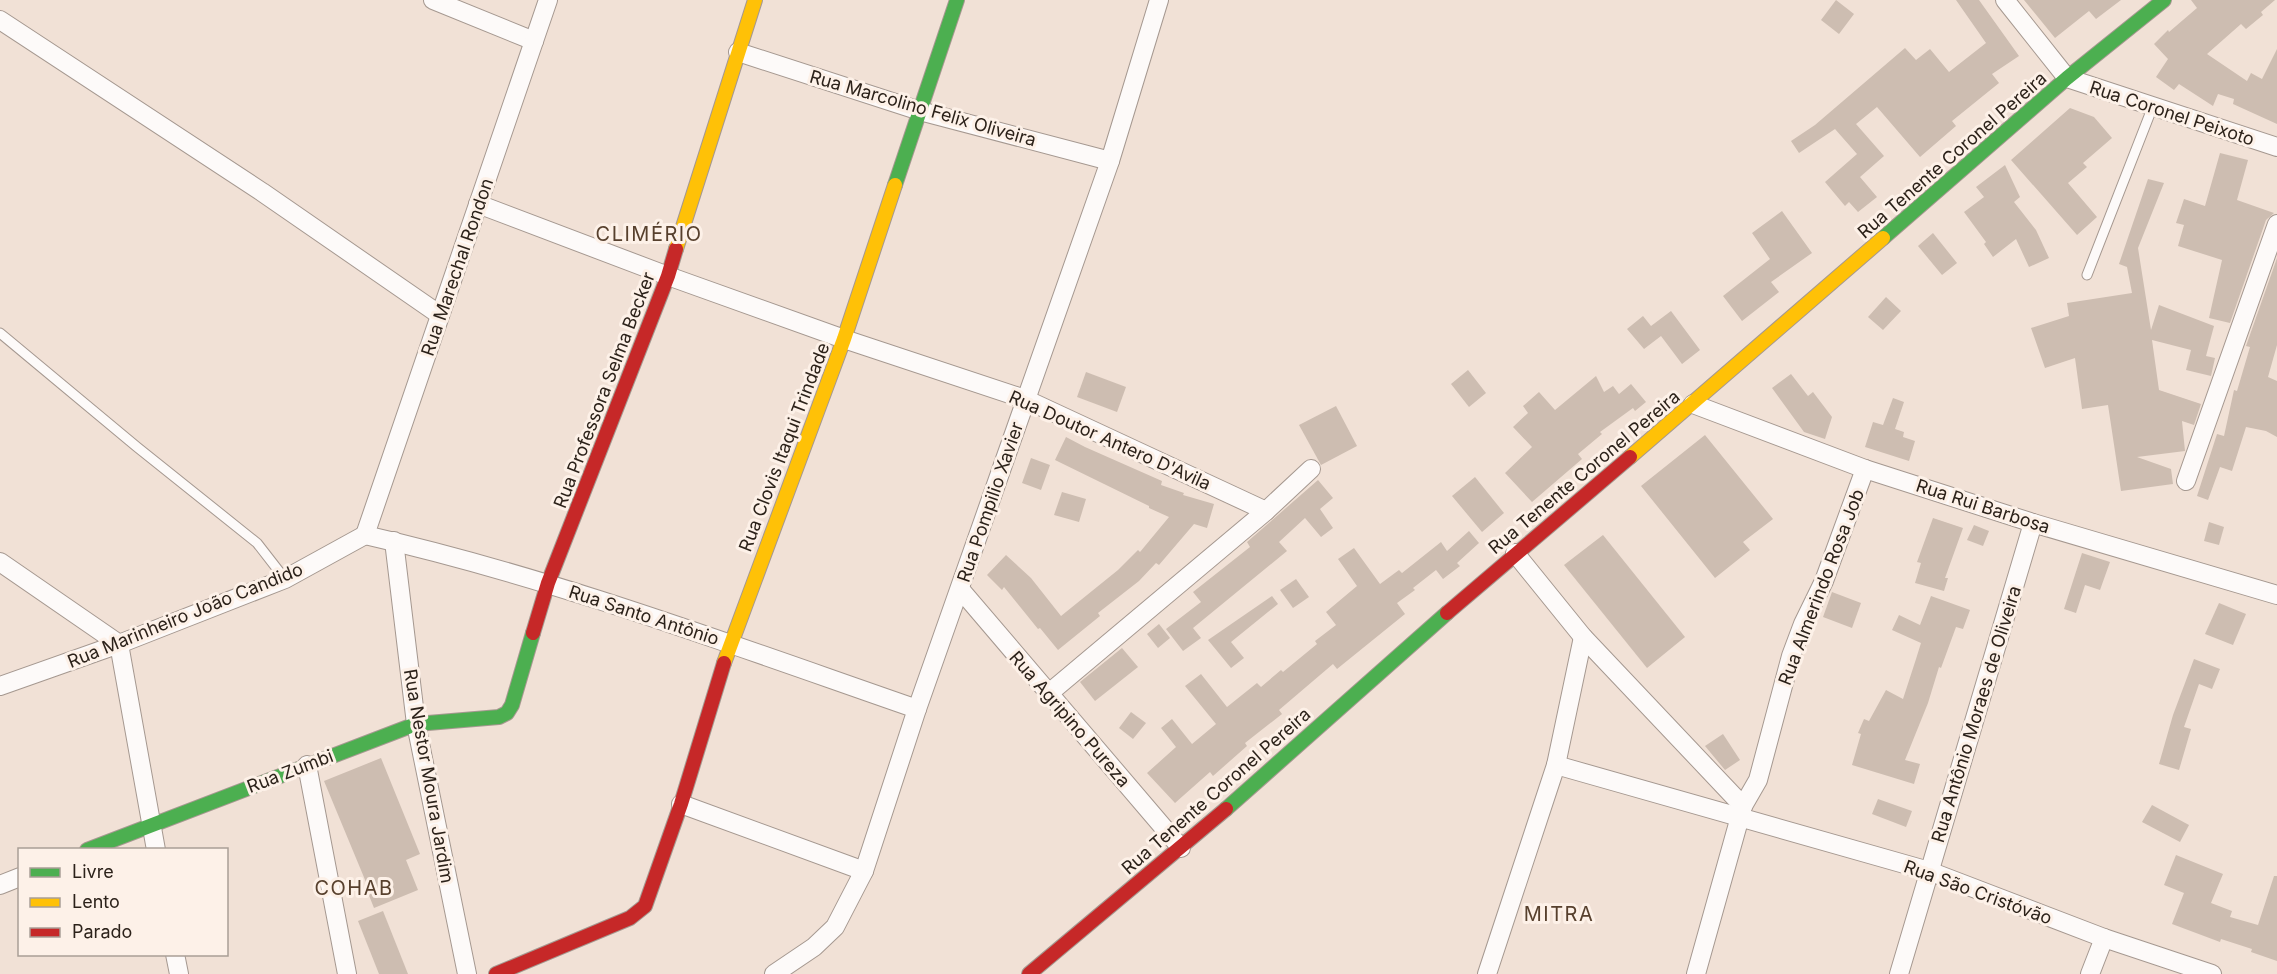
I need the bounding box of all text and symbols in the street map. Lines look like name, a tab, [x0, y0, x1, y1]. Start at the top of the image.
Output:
street label: Rua Marcolino Felix Oliveira	[807, 66, 1039, 150]
street label: Rua Tenente Coronel Pereira	[1853, 67, 2051, 243]
street label: Rua Coronel Peixoto	[2087, 76, 2257, 150]
street label: Rua Marechal Rondon	[417, 175, 497, 359]
district label: CLIMÉRIO	[596, 221, 702, 246]
street label: Rua Professora Selma Becker	[549, 269, 659, 511]
street label: Rua Clovis Itaqui Trindade	[734, 340, 834, 554]
street label: Rua Doutor Antero D'Avila	[1006, 386, 1214, 494]
street label: Rua Tenente Coronel Pereira	[1484, 386, 1684, 558]
street label: Rua Pompilio Xavier	[953, 419, 1027, 585]
street label: Rua Rui Barbosa	[1913, 474, 2053, 538]
street label: Rua Almerindo Rosa Job	[1774, 486, 1868, 688]
street label: Rua Marinheiro João Candido	[64, 558, 306, 672]
street label: Rua Santo Antônio	[566, 581, 722, 649]
street label: Rua Antônio Moraes de Oliveira	[1927, 583, 2025, 845]
street label: Rua Agripino Pureza	[1005, 647, 1135, 791]
street label: Rua Nestor Moura Jardim	[400, 667, 458, 885]
street label: Rua Tenente Coronel Pereira	[1117, 703, 1315, 879]
street label: Rua Zumbi	[244, 745, 336, 797]
legend	[18, 848, 228, 956]
street label: Rua São Cristóvão	[1901, 855, 2055, 929]
text: Livre	[72, 861, 114, 882]
district label: COHAB	[314, 876, 394, 900]
text: Lento	[72, 891, 120, 912]
district label: MITRA	[1524, 902, 1594, 926]
text: Parado	[72, 921, 132, 942]

